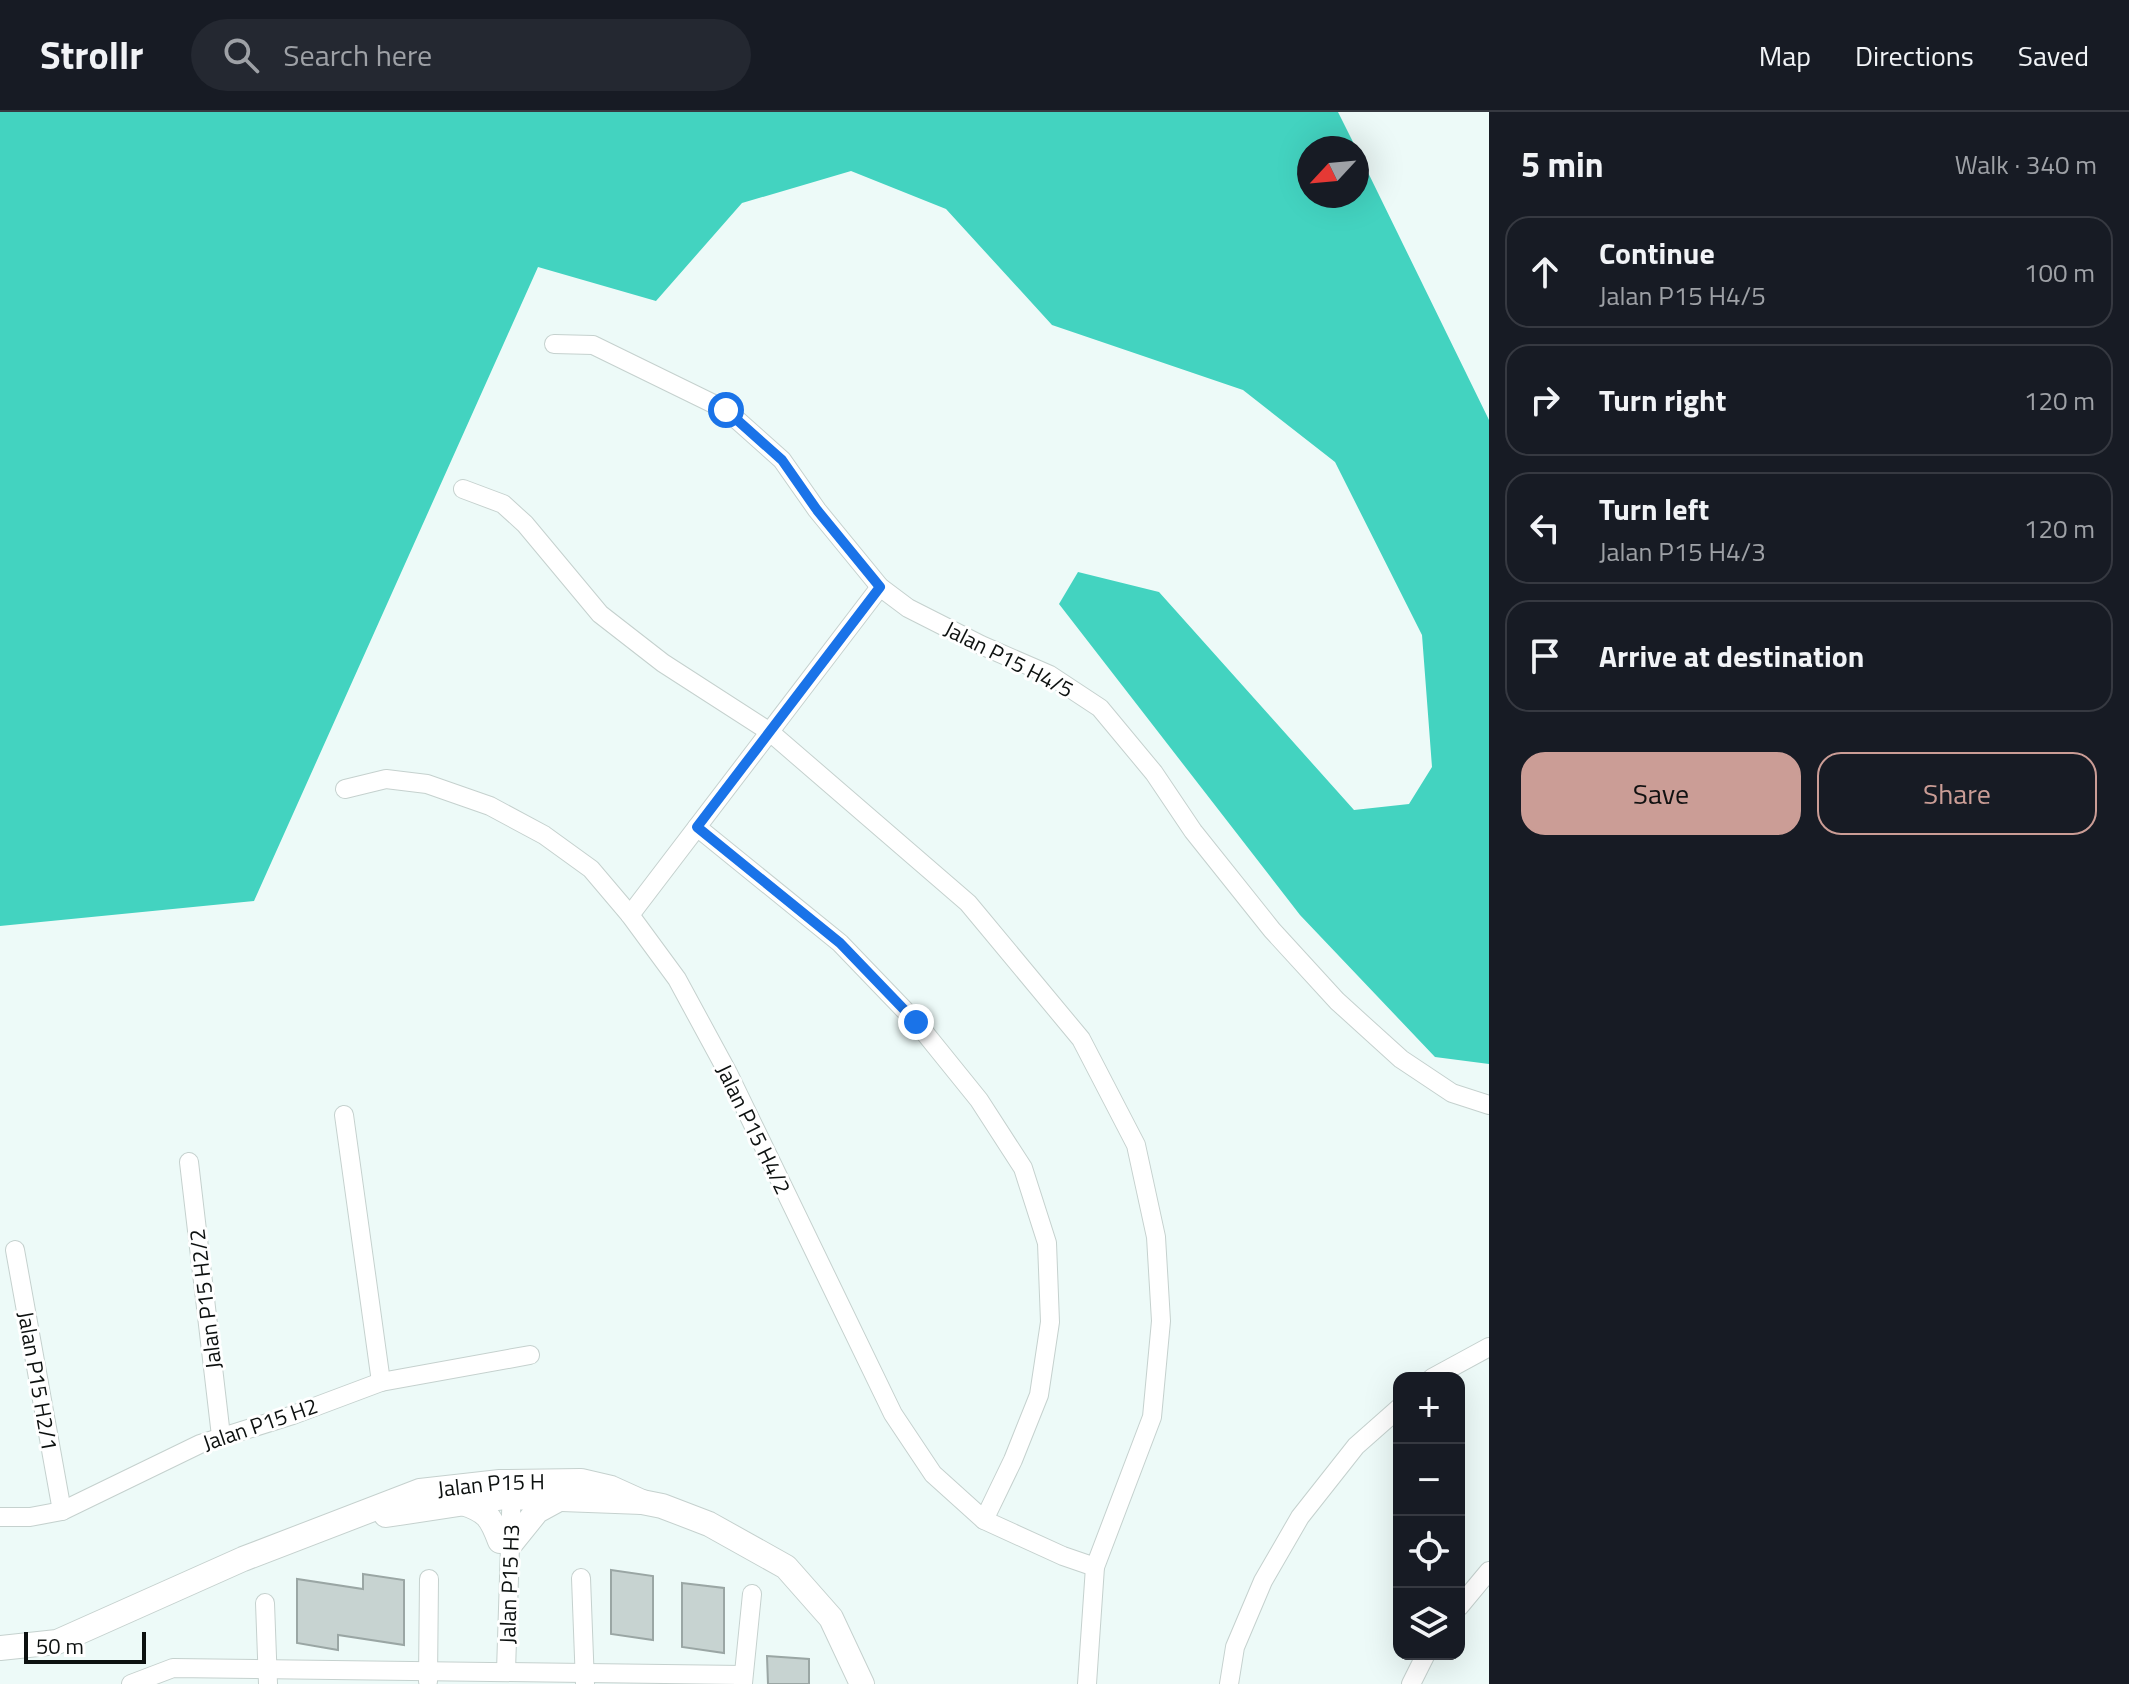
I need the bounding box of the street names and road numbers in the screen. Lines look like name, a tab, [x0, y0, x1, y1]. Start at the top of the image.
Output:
street label: Jalan P15 H4/5	[938, 612, 1080, 706]
street label: Jalan P15 H4/2	[708, 1058, 800, 1200]
street label: Jalan P15 H2/2	[180, 1227, 230, 1371]
street label: Jalan P15 H2/1	[9, 1309, 67, 1453]
street label: Jalan P15 H2	[198, 1388, 322, 1460]
street label: Jalan P15 H	[436, 1464, 545, 1506]
street label: Jalan P15 H3	[490, 1524, 528, 1644]

